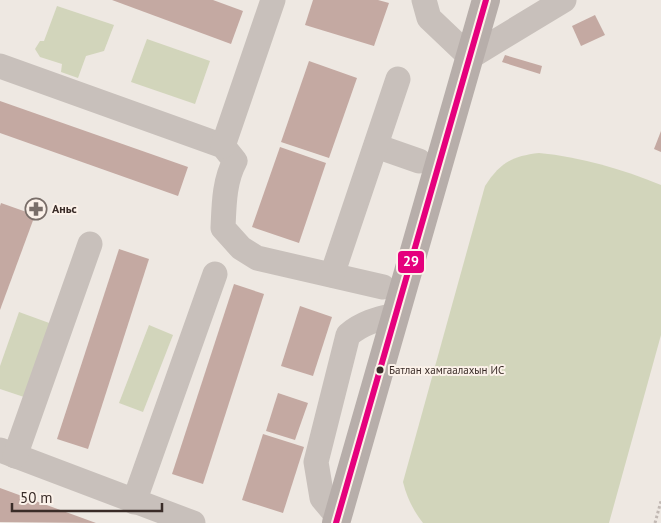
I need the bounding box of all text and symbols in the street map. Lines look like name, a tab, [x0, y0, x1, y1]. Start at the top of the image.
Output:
pharmacy icon: Аньс	[24, 197, 48, 221]
place label: Аньс	[52, 201, 77, 216]
line badge: 29	[397, 250, 425, 274]
text: 29	[403, 252, 419, 270]
place label: Батлан хамгаалахын ИС	[389, 363, 504, 377]
marker: Батлан хамгаалахын ИС	[375, 365, 385, 375]
scale bar	[12, 480, 162, 512]
text: 50 m	[20, 488, 53, 507]

